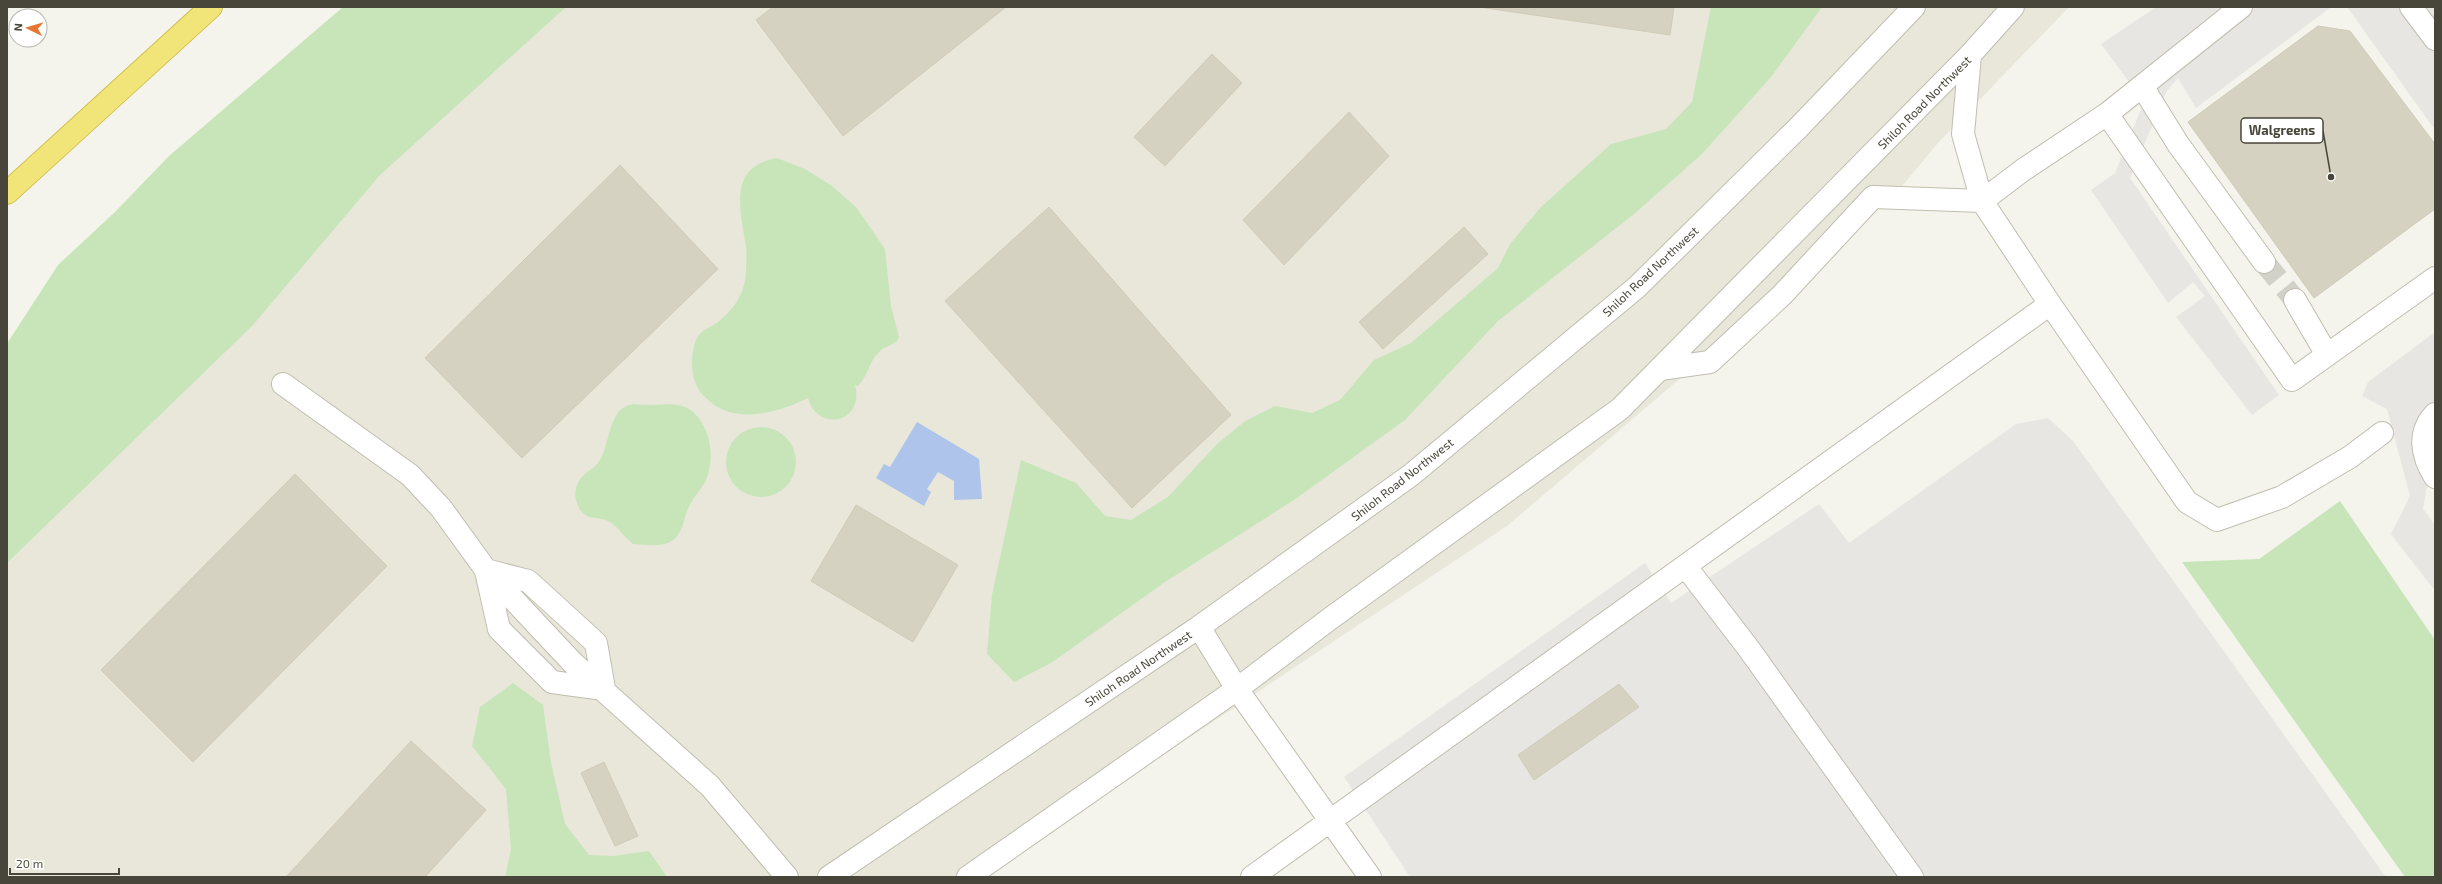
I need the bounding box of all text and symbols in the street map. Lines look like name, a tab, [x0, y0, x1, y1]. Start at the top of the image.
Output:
north arrow	[8, 8, 48, 48]
text: N	[11, 23, 24, 32]
street label: Shiloh Road Northwest	[1875, 52, 1974, 151]
callout: Walgreens	[2241, 118, 2323, 143]
text: Walgreens	[2249, 122, 2315, 138]
street label: Shiloh Road Northwest	[1599, 223, 1701, 319]
street label: Shiloh Road Northwest	[1348, 435, 1456, 523]
street label: Shiloh Road Northwest	[1082, 627, 1194, 709]
scale bar	[10, 850, 119, 876]
text: 20 m	[16, 856, 43, 870]

